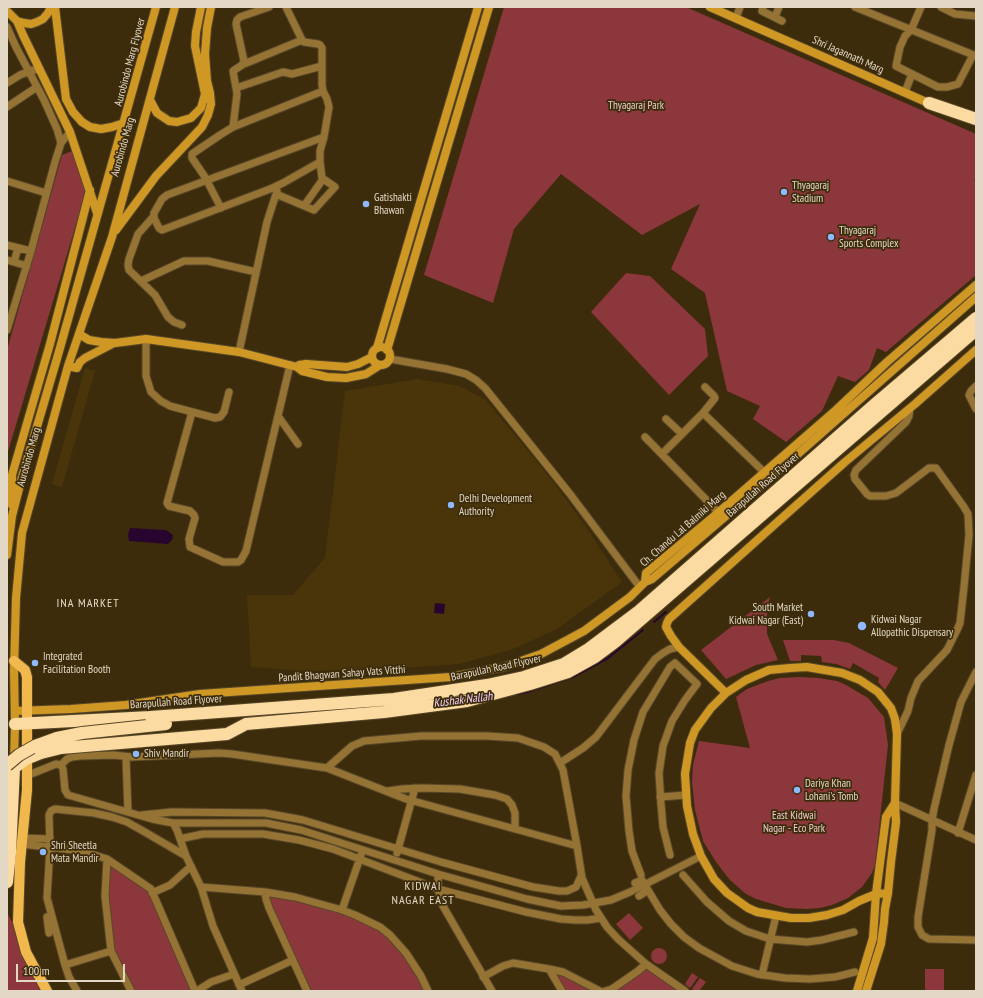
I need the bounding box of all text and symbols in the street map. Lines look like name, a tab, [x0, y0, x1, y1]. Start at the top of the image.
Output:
street label: Aurobindo Marg Flyover	[112, 16, 148, 108]
street label: Shri Jagannath Marg	[810, 33, 886, 77]
park label: Thyagaraj Park	[608, 99, 664, 113]
street label: Aurobindo Marg	[108, 116, 138, 178]
place label: Thyagaraj Stadium	[792, 179, 829, 205]
marker: Thyagaraj Stadium	[779, 187, 789, 197]
place label: Gatishakti Bhawan	[374, 191, 412, 217]
marker: Gatishakti Bhawan	[361, 199, 371, 209]
place label: Thyagaraj Sports Complex	[839, 224, 898, 250]
marker: Thyagaraj Sports Complex	[826, 232, 836, 242]
street label: Aurobindo Marg	[14, 426, 44, 488]
street label: Barapullah Road Flyover	[724, 450, 802, 520]
street label: Ch. Chandu Lal Balmiki Marg	[638, 488, 728, 570]
place label: Delhi Development Authority	[459, 492, 532, 518]
marker: Delhi Development Authority	[446, 500, 456, 510]
district label: INA MARKET	[57, 597, 119, 611]
place label: South Market Kidwai Nagar (East)	[729, 601, 803, 627]
marker: South Market Kidwai Nagar (East)	[806, 609, 816, 619]
place label: Kidwai Nagar Allopathic Dispensary	[871, 613, 953, 639]
marker: Kidwai Nagar Allopathic Dispensary	[856, 620, 868, 632]
place label: Integrated Facilitation Booth	[43, 650, 110, 676]
street label: Barapullah Road Flyover	[450, 652, 542, 684]
marker: Integrated Facilitation Booth	[30, 658, 40, 668]
street label: Pandit Bhagwan Sahay Vats Vitthi	[278, 663, 406, 685]
water label: Kushak Nallah	[433, 689, 493, 711]
street label: Barapullah Road Flyover	[130, 692, 222, 712]
place label: Shiv Mandir	[144, 747, 189, 761]
marker: Shiv Mandir	[131, 749, 141, 759]
place label: Dariya Khan Lohani's Tomb	[805, 777, 858, 803]
marker: Dariya Khan Lohani's Tomb	[792, 785, 802, 795]
park label: East Kidwai Nagar - Eco Park	[763, 809, 825, 835]
place label: Shri Sheetla Mata Mandir	[51, 839, 99, 865]
marker: Shri Sheetla Mata Mandir	[38, 847, 48, 857]
district label: KIDWAI NAGAR EAST	[391, 880, 455, 908]
scale bar	[18, 956, 127, 982]
text: 100 m	[23, 963, 50, 978]

